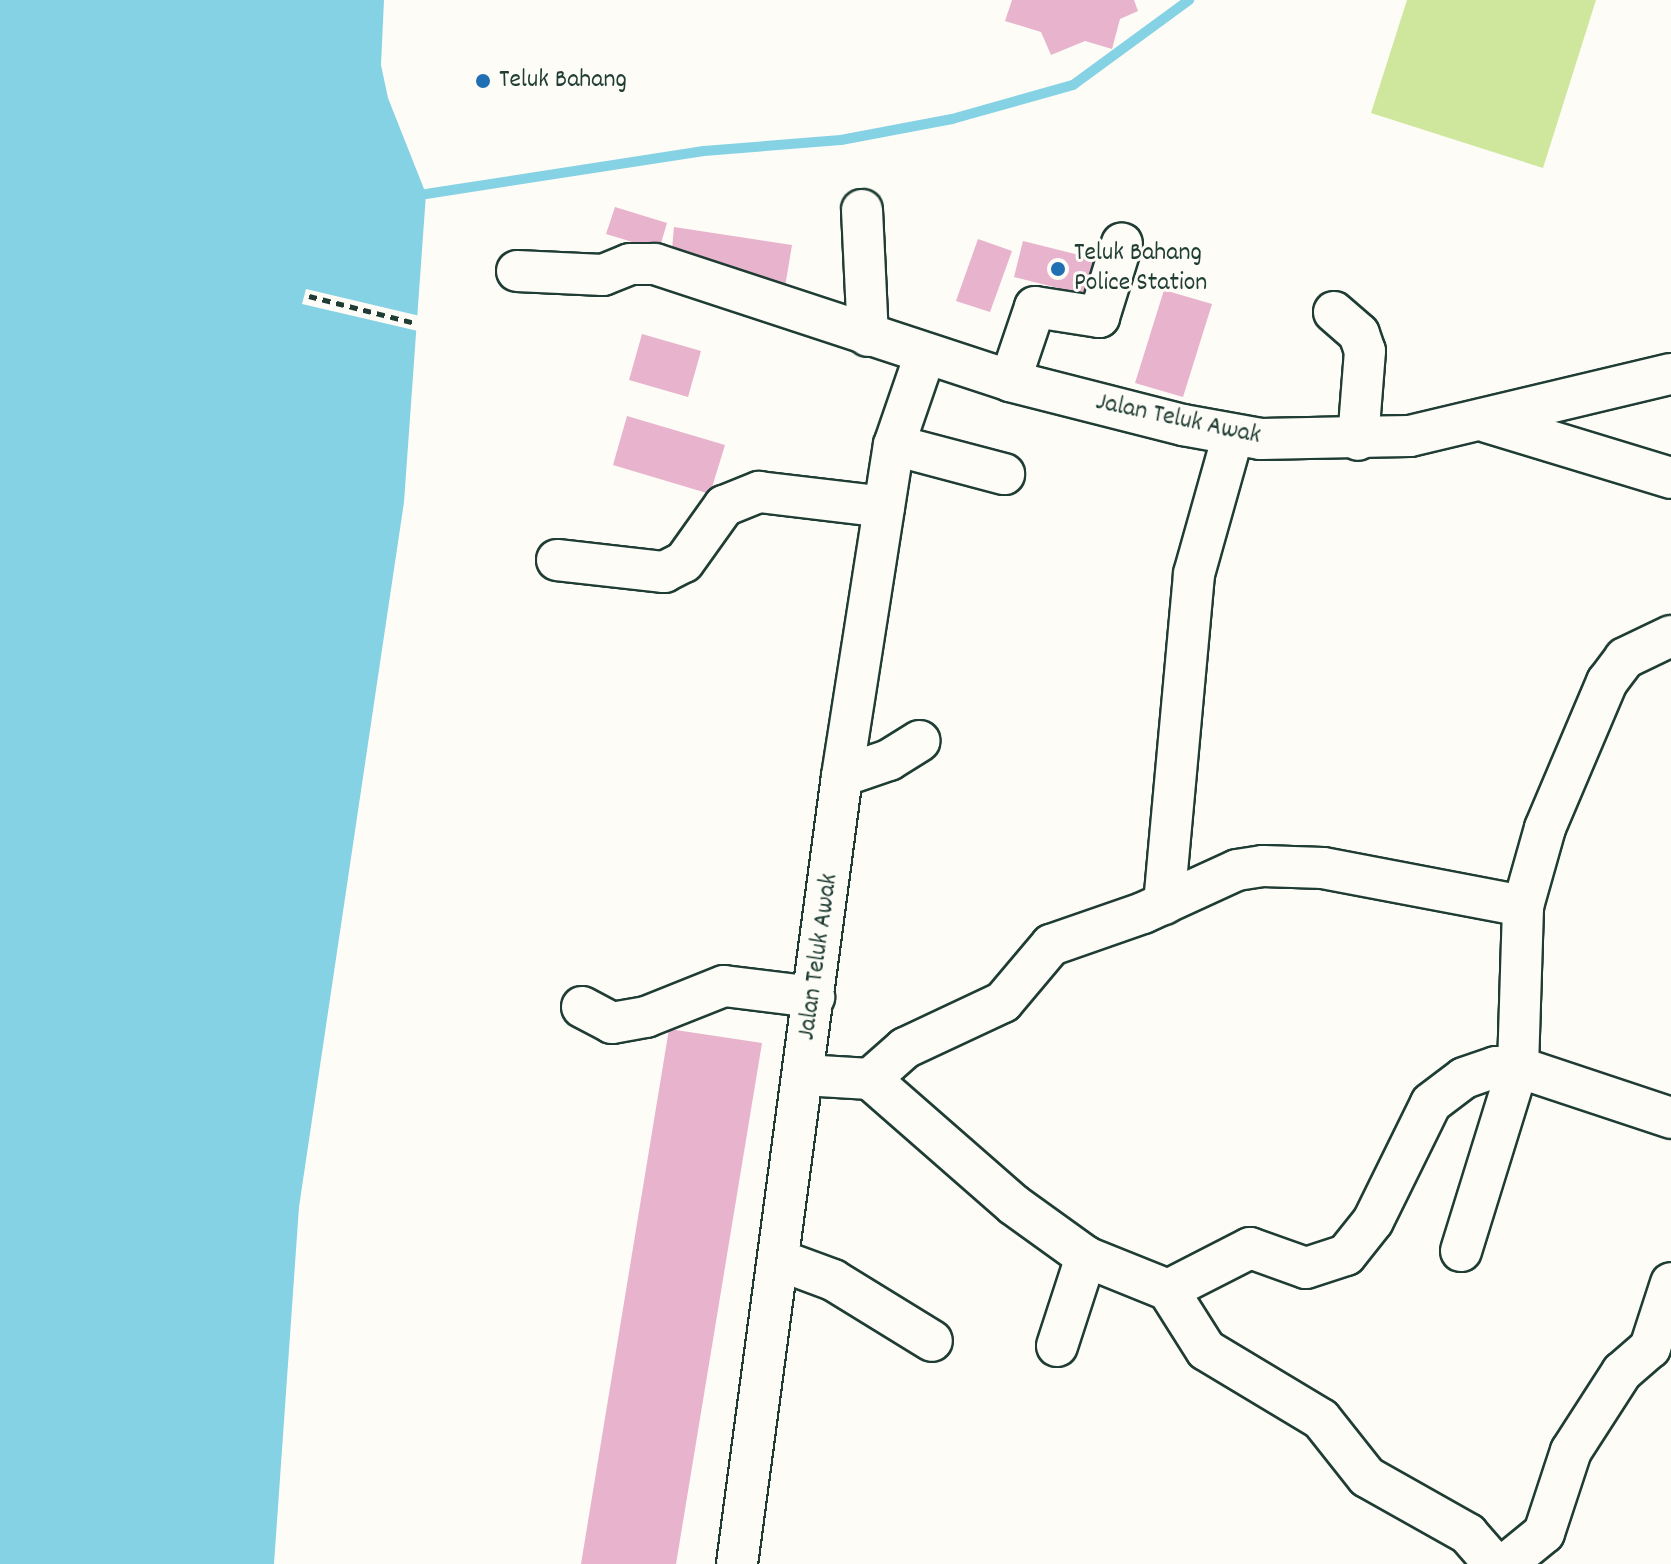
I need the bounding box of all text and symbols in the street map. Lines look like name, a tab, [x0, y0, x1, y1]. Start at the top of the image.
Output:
place label: Teluk Bahang	[499, 65, 627, 97]
marker: Teluk Bahang	[474, 72, 492, 90]
place label: Teluk Bahang Police Station	[1074, 238, 1207, 300]
marker: Teluk Bahang Police Station	[1049, 260, 1067, 278]
street label: Jalan Teluk Awak	[1093, 387, 1263, 453]
street label: Jalan Teluk Awak	[792, 872, 846, 1042]

